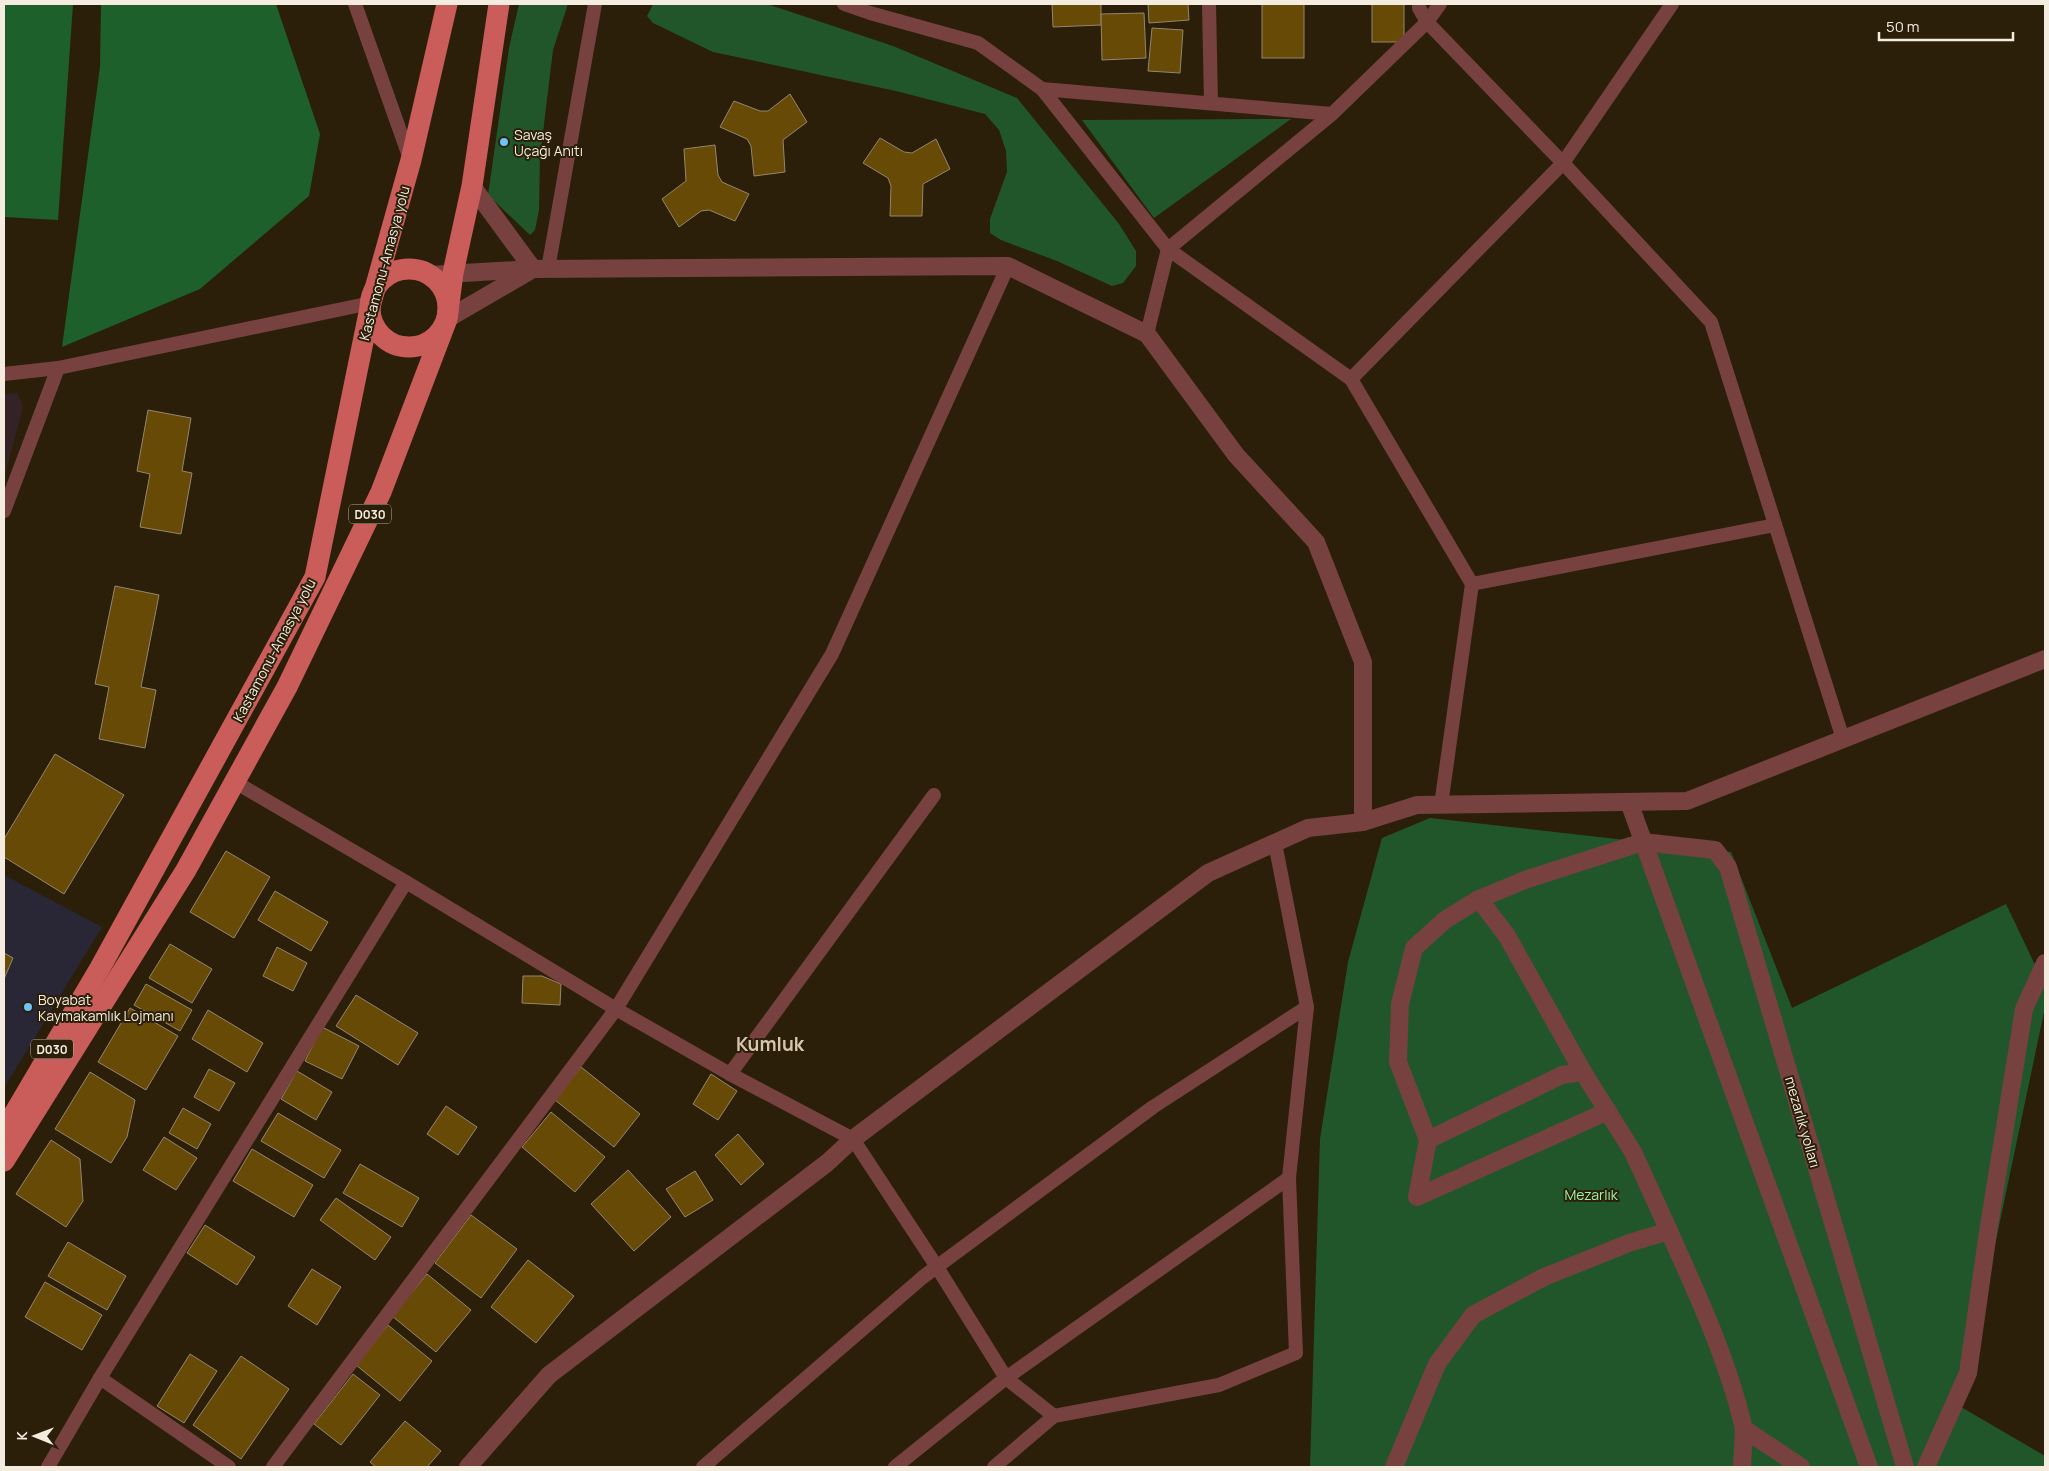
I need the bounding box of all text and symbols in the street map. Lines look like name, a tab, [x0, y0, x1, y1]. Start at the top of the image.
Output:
scale bar	[1879, 10, 2013, 42]
text: 50 m	[1886, 16, 1920, 37]
place label: Savaş Uçağı Anıtı	[514, 125, 583, 160]
marker: Savaş Uçağı Anıtı	[498, 136, 510, 148]
street label: Kastamonu-Amasya yolu	[354, 184, 414, 342]
road number: D030	[349, 504, 391, 524]
street label: Kastamonu-Amasya yolu	[228, 575, 320, 725]
place label: Boyabat Kaymakamlık Lojmanı	[38, 990, 174, 1025]
marker: Boyabat Kaymakamlık Lojmanı	[22, 1001, 34, 1013]
district label: Kumluk	[736, 1031, 805, 1057]
road number: D030	[31, 1040, 73, 1058]
street label: mezarlık yolları	[1781, 1074, 1825, 1170]
park label: Mezarlık	[1564, 1185, 1619, 1204]
north arrow	[10, 1411, 60, 1461]
text: K	[12, 1430, 31, 1440]

